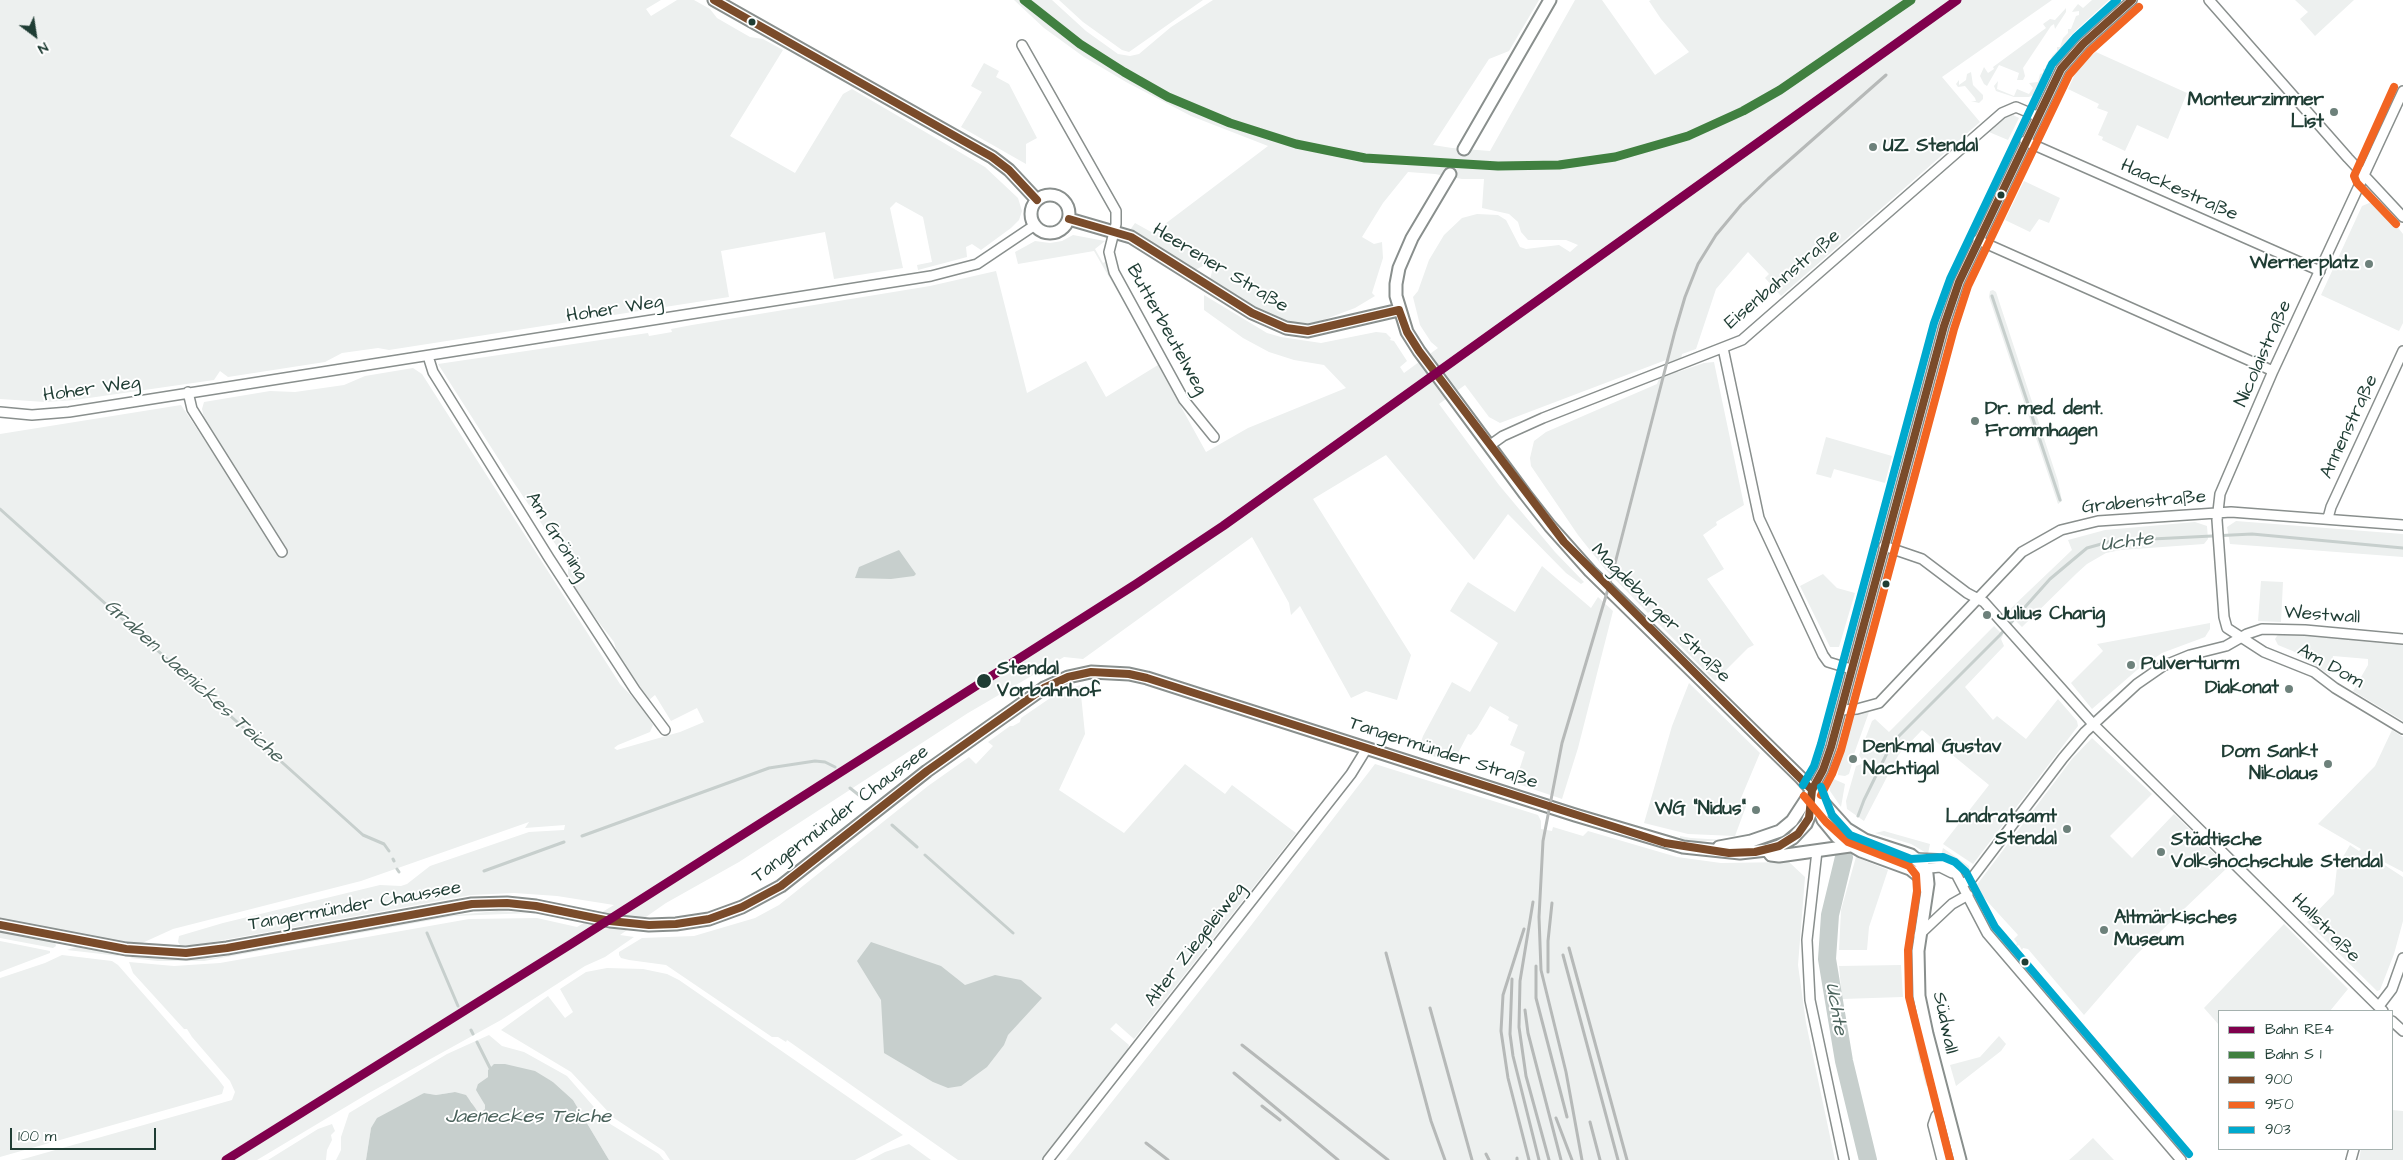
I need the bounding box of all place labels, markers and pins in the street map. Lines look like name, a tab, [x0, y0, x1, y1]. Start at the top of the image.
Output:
unlabelled marker	[747, 17, 757, 27]
place label: Monteurzimmer List	[2187, 90, 2324, 134]
marker: Monteurzimmer List	[2328, 106, 2340, 118]
place label: UZ Stendal	[1883, 136, 1978, 158]
marker: UZ Stendal	[1867, 141, 1879, 153]
unlabelled marker	[1996, 190, 2006, 200]
place label: Wernerplatz	[2250, 253, 2359, 275]
marker: Wernerplatz	[2363, 258, 2375, 270]
place label: Dr. med. dent. Frommhagen	[1985, 399, 2103, 443]
marker: Dr. med. dent. Frommhagen	[1969, 415, 1981, 427]
unlabelled marker	[1881, 579, 1891, 589]
place label: Julius Charig	[1997, 604, 2105, 626]
marker: Julius Charig	[1981, 609, 1993, 621]
place label: Pulverturm	[2141, 654, 2239, 676]
place label: Stendal Vorbahnhof	[997, 659, 1101, 703]
marker: Pulverturm	[2125, 659, 2137, 671]
marker: Stendal Vorbahnhof	[975, 672, 993, 690]
place label: Diakonat	[2205, 678, 2279, 700]
marker: Diakonat	[2283, 683, 2295, 695]
place label: Denkmal Gustav Nachtigal	[1863, 737, 2001, 781]
place label: Dom Sankt Nikolaus	[2222, 742, 2318, 786]
marker: Denkmal Gustav Nachtigal	[1847, 753, 1859, 765]
marker: Dom Sankt Nikolaus	[2322, 758, 2334, 770]
place label: WG "Nidus"	[1655, 799, 1746, 821]
marker: WG "Nidus"	[1750, 804, 1762, 816]
place label: Landratsamt Stendal	[1945, 807, 2057, 851]
marker: Landratsamt Stendal	[2061, 823, 2073, 835]
place label: Städtische Volkshochschule Stendal	[2171, 830, 2383, 874]
marker: Städtische Volkshochschule Stendal	[2155, 846, 2167, 858]
place label: Altmärkisches Museum	[2114, 908, 2237, 952]
marker: Altmärkisches Museum	[2098, 924, 2110, 936]
unlabelled marker	[2020, 957, 2030, 967]

